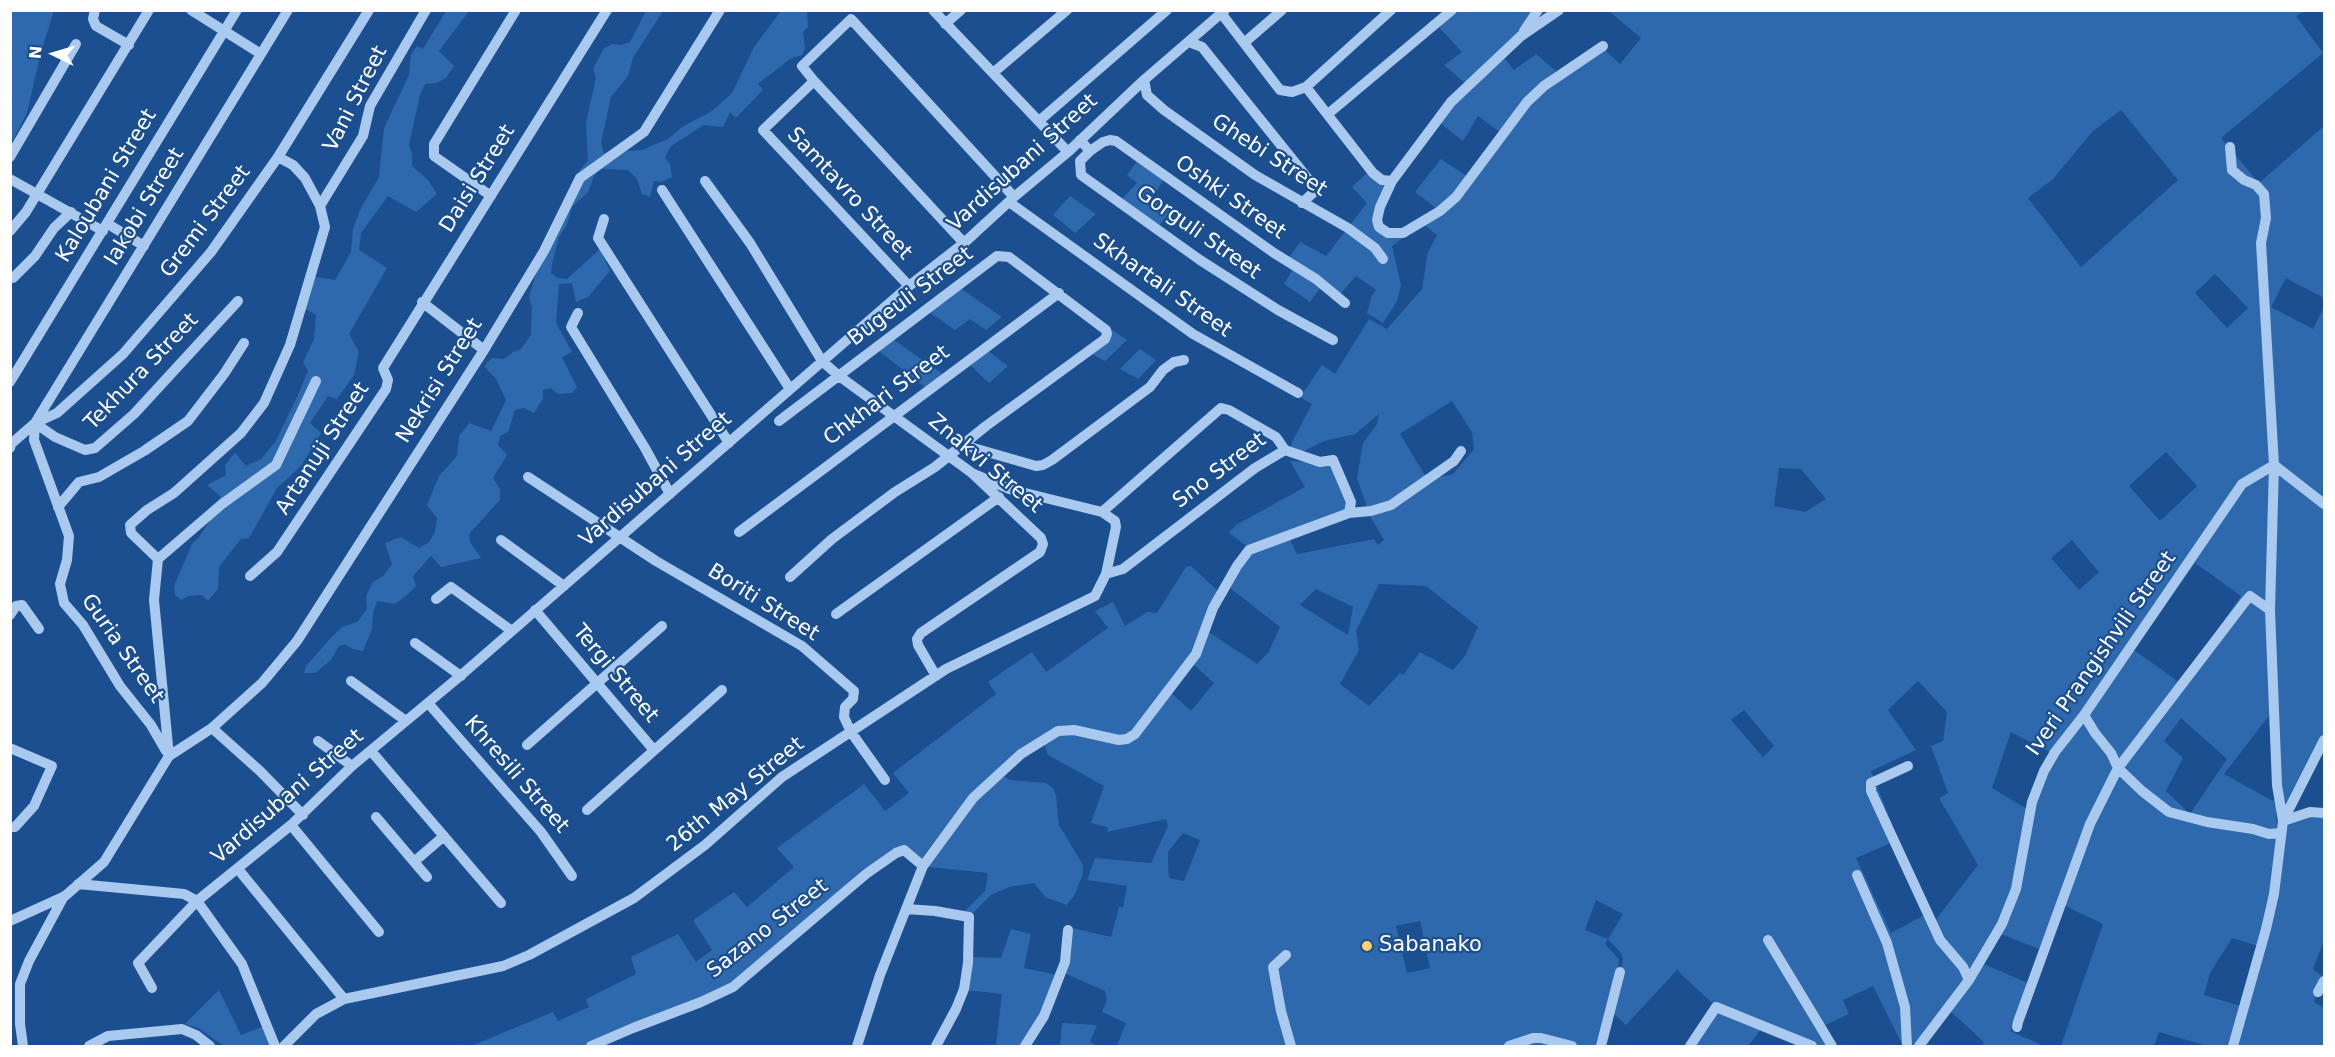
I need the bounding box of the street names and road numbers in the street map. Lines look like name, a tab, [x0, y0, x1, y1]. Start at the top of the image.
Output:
street label: Vani Street	[319, 42, 393, 156]
street label: Vardisubani Street	[943, 89, 1103, 237]
street label: Kaloubani Street	[51, 105, 163, 267]
street label: Ghebi Street	[1207, 109, 1331, 203]
street label: Daisi Street	[435, 121, 521, 237]
street label: Samtavro Street	[781, 123, 917, 265]
street label: Iakobi Street	[100, 144, 190, 270]
street label: Oshki Street	[1170, 151, 1290, 245]
street label: Gremi Street	[156, 161, 256, 283]
street label: Gorguli Street	[1131, 181, 1265, 285]
street label: Skhartali Street	[1088, 229, 1236, 343]
street label: Bugeuli Street	[844, 242, 978, 352]
street label: Tekhura Street	[80, 308, 204, 436]
street label: Nekrisi Street	[392, 314, 488, 448]
street label: Chkhari Street	[819, 340, 955, 452]
street label: Artanuji Street	[271, 378, 375, 520]
street label: Vardisubani Street	[575, 407, 737, 553]
street label: Znakvi Street	[923, 409, 1047, 519]
street label: Sno Street	[1169, 428, 1271, 514]
street label: Iveri Prangishvili Street	[2022, 547, 2182, 761]
street label: Boriti Street	[703, 559, 823, 647]
street label: Guria Street	[75, 590, 169, 708]
street label: Tergi Street	[567, 620, 663, 728]
street label: Khresili Street	[458, 711, 574, 839]
street label: Vardisubani Street	[207, 724, 369, 870]
street label: 26th May Street	[662, 732, 810, 858]
street label: Sazano Street	[702, 874, 834, 984]

